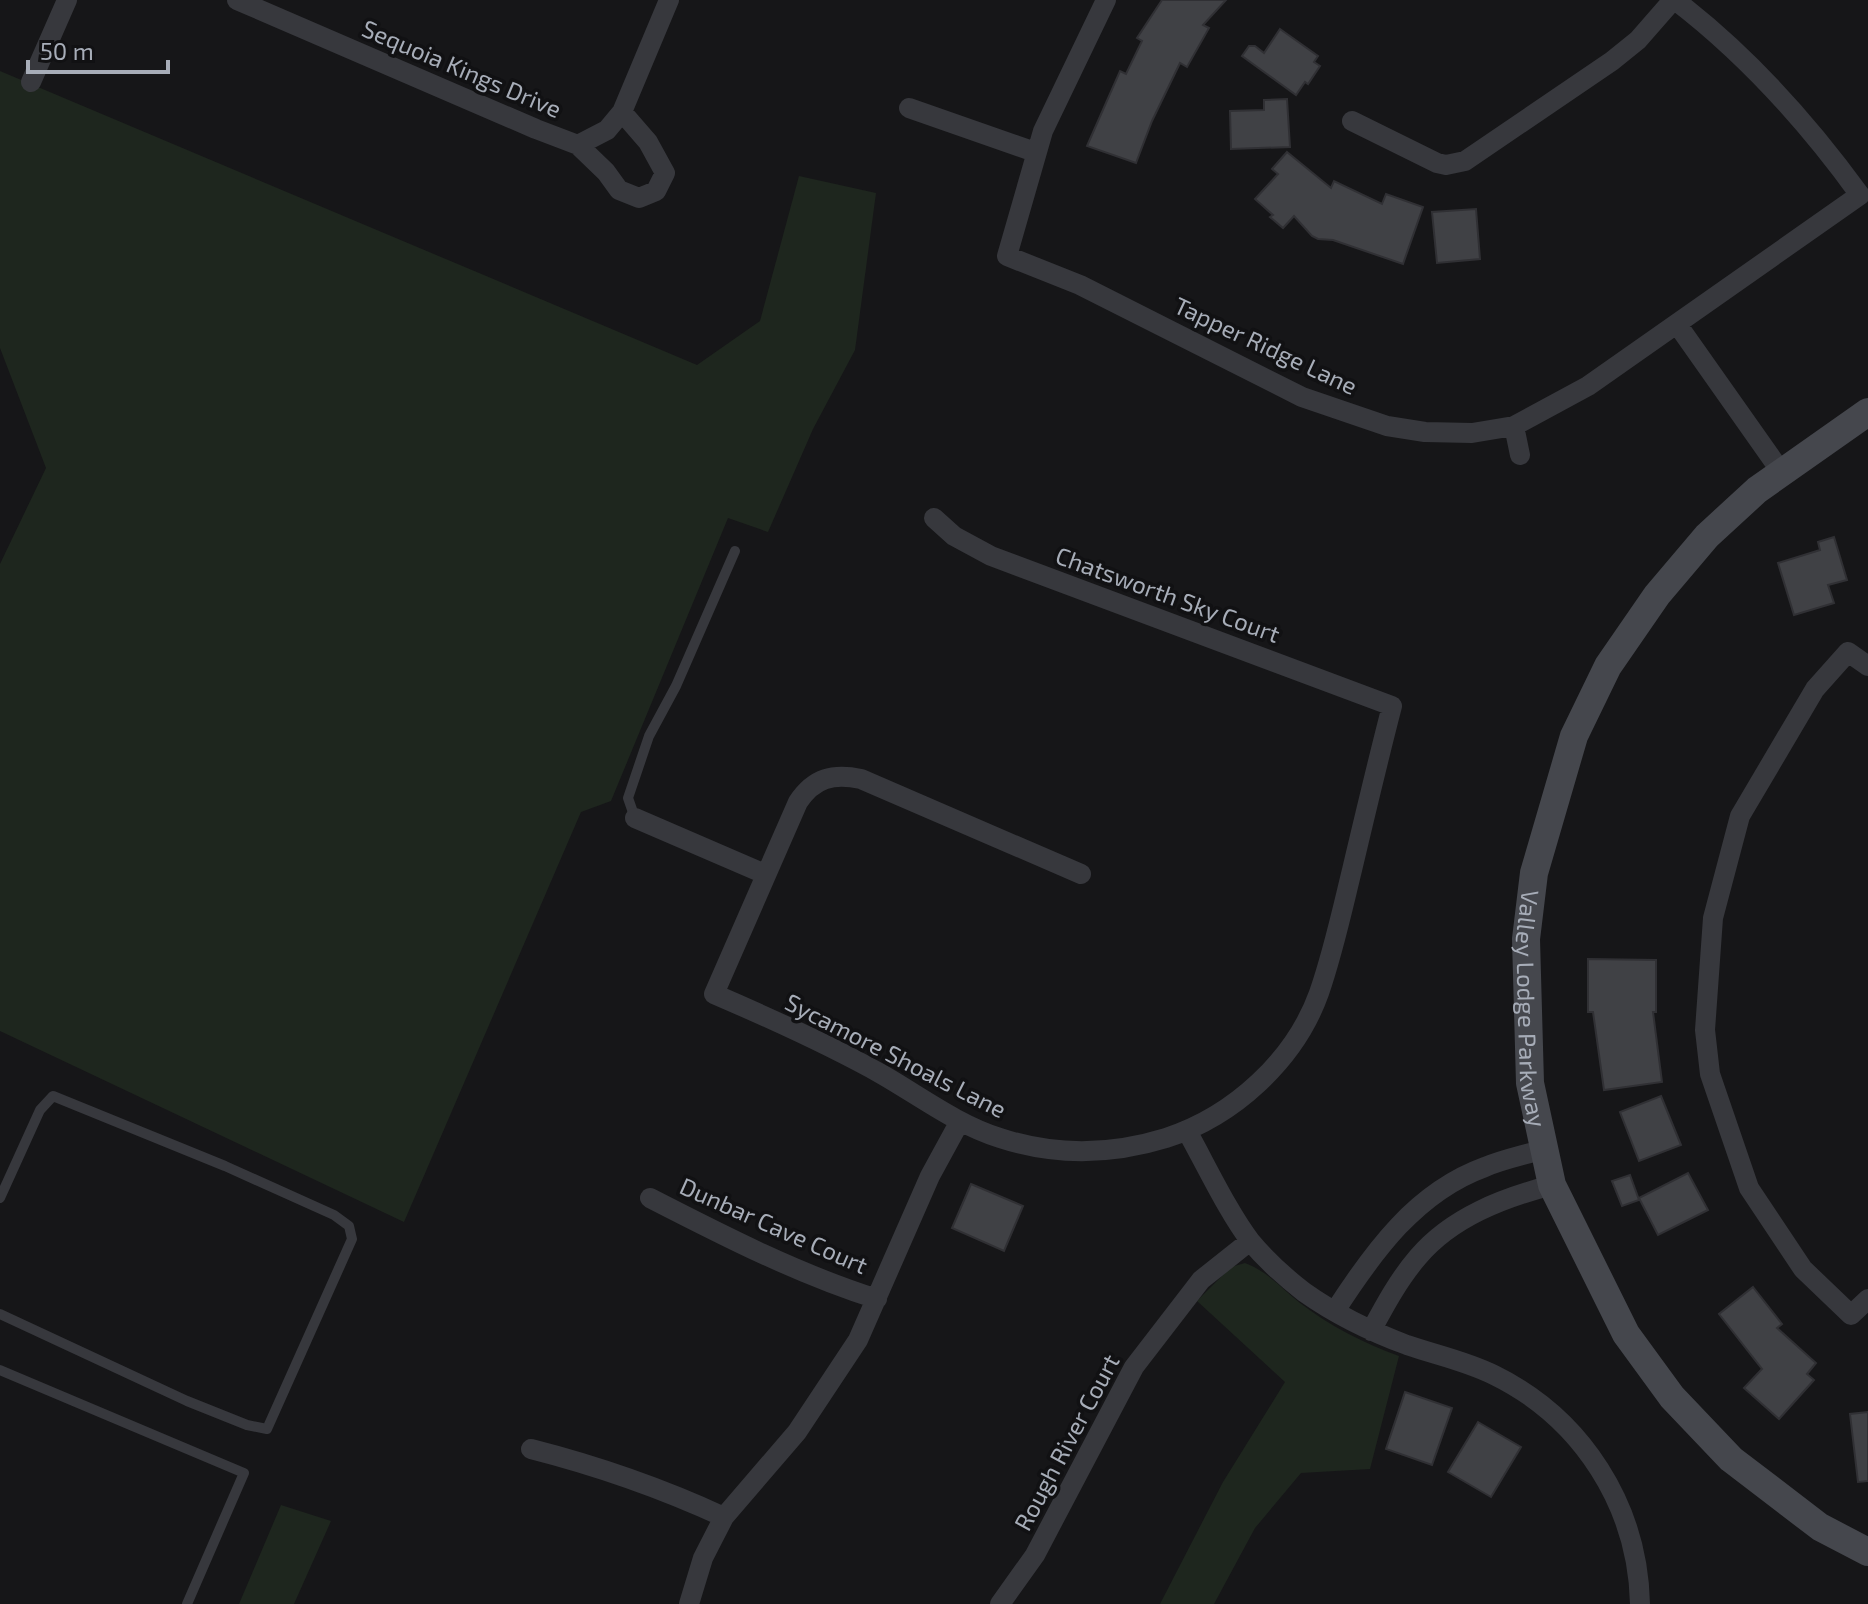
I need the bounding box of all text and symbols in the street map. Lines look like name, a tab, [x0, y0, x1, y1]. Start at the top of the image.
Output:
street label: Sequoia Kings Drive	[358, 13, 566, 123]
scale bar	[28, 24, 168, 74]
text: 50 m	[40, 36, 94, 65]
street label: Tapper Ridge Lane	[1170, 290, 1362, 400]
street label: Chatsworth Sky Court	[1052, 540, 1284, 648]
street label: Valley Lodge Parkway	[1511, 889, 1554, 1130]
street label: Sycamore Shoals Lane	[781, 987, 1011, 1123]
street label: Dunbar Cave Court	[676, 1171, 872, 1279]
street label: Rough River Court	[1007, 1349, 1125, 1535]

